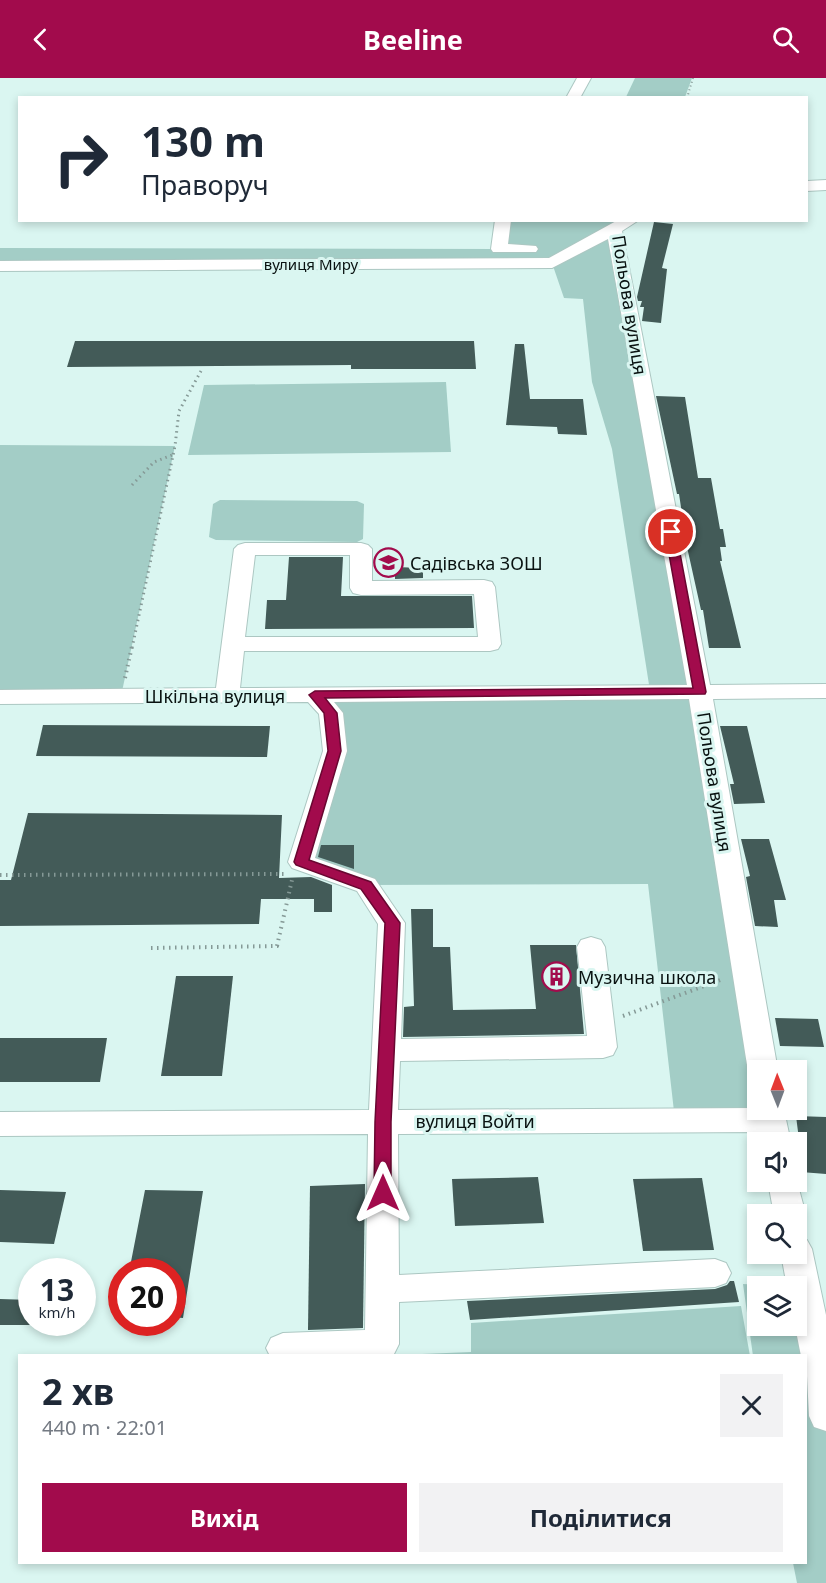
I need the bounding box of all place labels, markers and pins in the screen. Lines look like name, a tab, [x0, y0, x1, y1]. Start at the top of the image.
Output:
pin	[645, 506, 696, 557]
school or university icon: Садівська ЗОШ	[373, 547, 405, 579]
place label: Садівська ЗОШ	[410, 551, 543, 575]
building icon: Музична школа	[541, 961, 573, 993]
place label: Музична школа	[578, 965, 716, 989]

